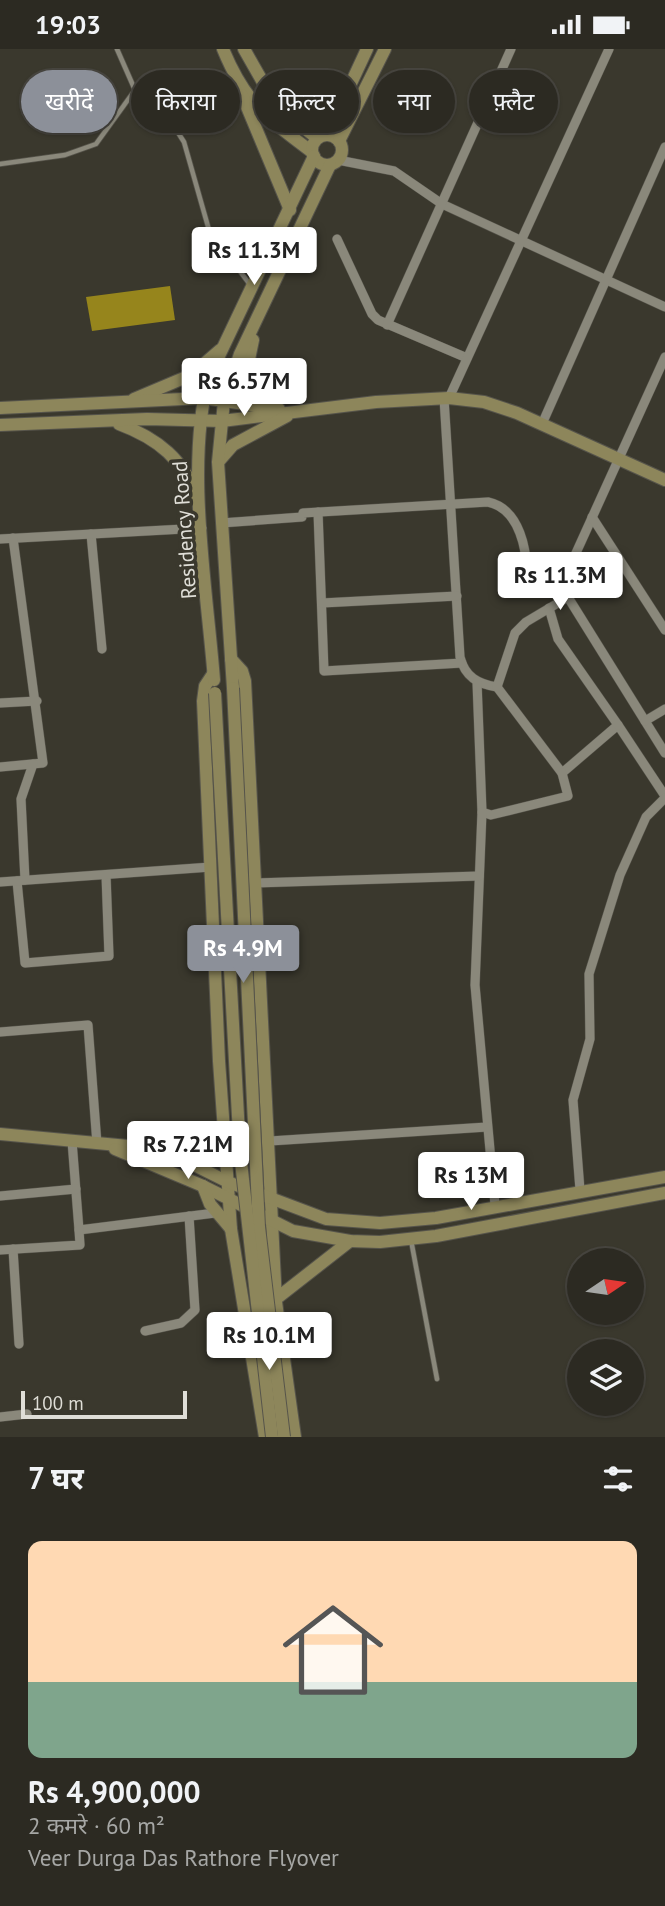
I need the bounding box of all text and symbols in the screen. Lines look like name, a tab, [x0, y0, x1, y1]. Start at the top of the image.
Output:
text: 19:03	[35, 8, 101, 41]
chip: खरीदें	[21, 70, 117, 133]
chip: किराया	[131, 70, 240, 133]
chip: फ़िल्टर	[254, 70, 359, 133]
chip: नया	[373, 70, 455, 133]
chip: फ़्लैट	[469, 70, 558, 133]
pin: Rs 11.3M	[182, 227, 326, 287]
text: Rs 11.3M	[208, 235, 300, 264]
pin: Rs 6.57M	[172, 359, 316, 418]
text: Rs 6.57M	[198, 366, 290, 395]
street label: Residency Road	[166, 460, 202, 600]
pin: Rs 11.3M	[488, 553, 632, 612]
text: Rs 11.3M	[514, 560, 606, 589]
pin: Rs 4.9M	[178, 925, 308, 985]
text: Rs 4.9M	[203, 933, 283, 962]
pin: Rs 7.21M	[116, 1121, 260, 1181]
text: Rs 7.21M	[143, 1129, 233, 1158]
pin: Rs 13M	[414, 1153, 528, 1212]
text: Rs 13M	[434, 1160, 508, 1189]
north arrow	[567, 1248, 644, 1325]
map controls	[567, 1248, 644, 1416]
pin: Rs 10.1M	[197, 1313, 341, 1372]
text: Rs 10.1M	[223, 1320, 315, 1349]
button: layers	[567, 1339, 644, 1416]
scale bar	[21, 1388, 187, 1420]
text: 100 m	[32, 1391, 84, 1415]
text: 7 घर	[28, 1458, 84, 1497]
icon: filters	[599, 1460, 637, 1498]
icon: home	[270, 1587, 396, 1713]
text: Rs 4,900,000	[28, 1772, 201, 1811]
text: 2 कमरे · 60 m²	[28, 1811, 165, 1840]
text: Veer Durga Das Rathore Flyover	[28, 1843, 339, 1872]

